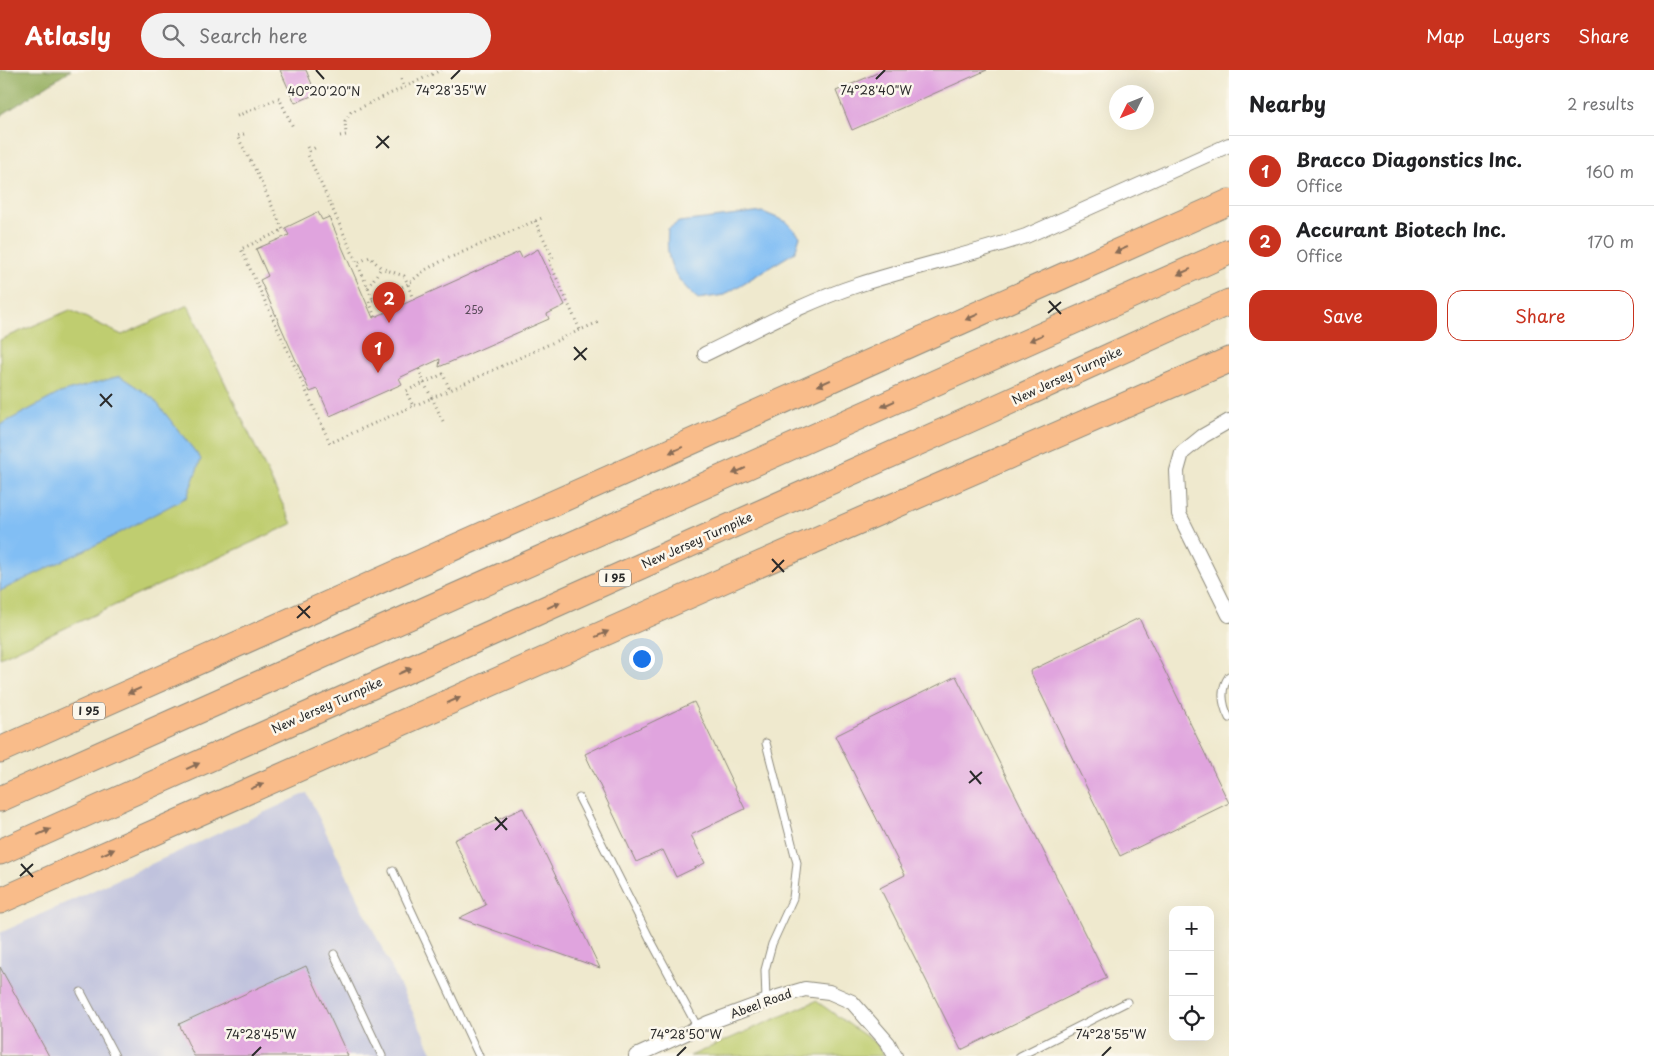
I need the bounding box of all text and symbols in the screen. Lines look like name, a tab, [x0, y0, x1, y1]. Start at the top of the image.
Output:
search box	[141, 13, 491, 58]
text: Atlasly	[25, 17, 111, 53]
icon: search	[159, 21, 187, 49]
text: Search here	[199, 21, 308, 49]
text: Map	[1426, 22, 1465, 49]
text: Layers	[1493, 22, 1550, 49]
text: Share	[1578, 22, 1629, 49]
text: 74°28'35"W	[416, 81, 487, 99]
text: 74°28'40"W	[840, 81, 913, 99]
text: 40°20'20"N	[287, 82, 361, 100]
north arrow	[1109, 85, 1154, 130]
text: Nearby	[1249, 87, 1326, 119]
text: 2 results	[1567, 91, 1634, 115]
text: Bracco Diagonstics Inc.	[1296, 145, 1522, 173]
text: 1	[1261, 159, 1269, 183]
text: 160 m	[1586, 159, 1634, 183]
text: Office	[1296, 173, 1343, 197]
text: Accurant Biotech Inc.	[1296, 215, 1506, 243]
text: 2	[1259, 229, 1271, 253]
text: 170 m	[1588, 229, 1634, 253]
text: Office	[1296, 243, 1343, 267]
one-way arrow	[1114, 247, 1128, 255]
one-way arrow	[1177, 267, 1192, 276]
pin: 2	[373, 282, 405, 323]
button: Save	[1249, 290, 1437, 341]
button: Share	[1447, 290, 1634, 341]
house number: 259	[464, 302, 484, 317]
one-way arrow	[965, 313, 979, 321]
pin: 1	[362, 332, 394, 373]
one-way arrow	[1029, 334, 1043, 342]
street label: New Jersey Turnpike	[1008, 342, 1125, 409]
one-way arrow	[817, 380, 831, 388]
one-way arrow	[881, 401, 895, 409]
one-way arrow	[669, 446, 683, 454]
one-way arrow	[732, 467, 746, 475]
street label: New Jersey Turnpike	[638, 507, 755, 573]
road number: I 95	[599, 569, 631, 586]
one-way arrow	[547, 600, 561, 608]
one-way arrow	[595, 629, 609, 637]
your location	[629, 646, 655, 672]
one-way arrow	[398, 667, 412, 675]
street label: New Jersey Turnpike	[268, 672, 385, 738]
one-way arrow	[127, 688, 141, 696]
one-way arrow	[447, 695, 461, 703]
road number: I 95	[73, 702, 105, 719]
one-way arrow	[186, 761, 200, 769]
one-way arrow	[250, 782, 264, 790]
one-way arrow	[37, 827, 52, 836]
one-way arrow	[101, 848, 115, 856]
map controls	[1169, 906, 1214, 1041]
button: +	[1169, 906, 1214, 951]
button: −	[1169, 951, 1214, 996]
street label: Abeel Road	[727, 984, 794, 1023]
button: locate	[1169, 996, 1214, 1041]
text: 74°28'45"W	[226, 1025, 297, 1043]
text: 74°28'50"W	[650, 1025, 722, 1043]
text: 74°28'55"W	[1076, 1025, 1147, 1043]

